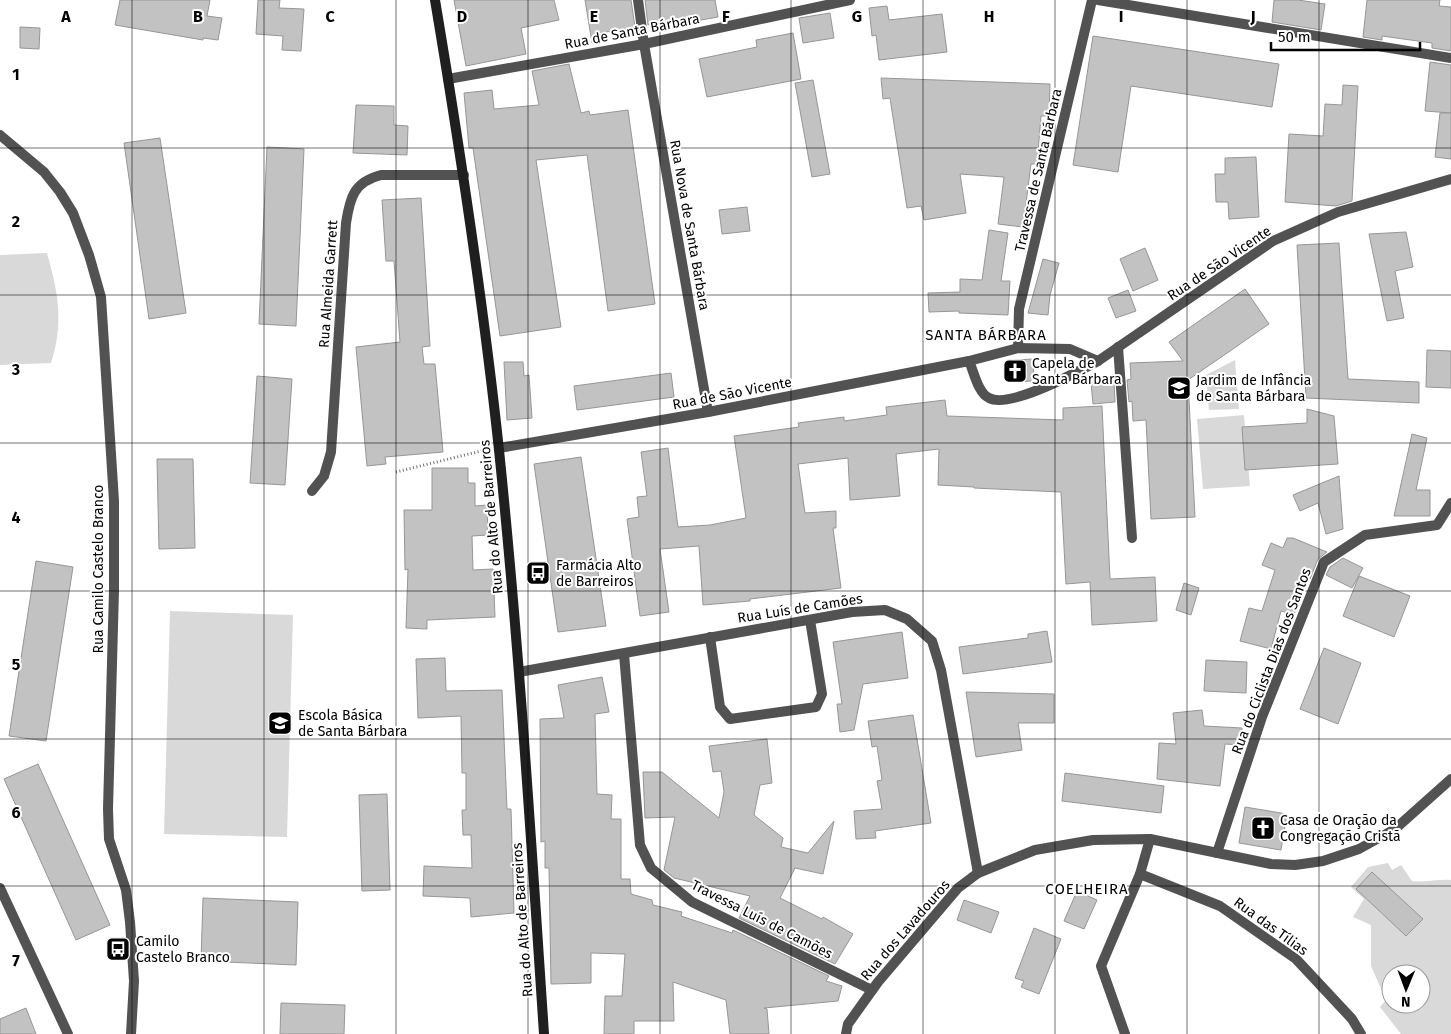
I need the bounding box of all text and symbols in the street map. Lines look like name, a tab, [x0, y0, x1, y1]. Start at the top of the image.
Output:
text: A	[60, 7, 71, 26]
text: B	[193, 7, 203, 26]
text: C	[325, 7, 335, 26]
text: D	[457, 7, 467, 26]
text: E	[590, 7, 598, 26]
text: F	[722, 7, 730, 26]
text: G	[852, 7, 862, 26]
text: H	[984, 7, 994, 26]
text: I	[1119, 7, 1123, 26]
text: J	[1249, 7, 1256, 26]
street label: Rua de Santa Bárbara	[563, 10, 701, 53]
scale bar	[1271, 20, 1420, 52]
text: 50 m	[1278, 28, 1311, 46]
text: 1	[12, 65, 20, 84]
street label: Travessa de Santa Bárbara	[1011, 87, 1066, 253]
street label: Rua Nova de Santa Bárbara	[666, 138, 713, 312]
text: 2	[12, 212, 20, 231]
street label: Rua Almeida Garrett	[316, 219, 342, 348]
street label: Rua de São Vicente	[1164, 222, 1274, 304]
district label: SANTA BÁRBARA	[925, 326, 1047, 344]
place label: Capela de Santa Bárbara	[1032, 355, 1122, 388]
church icon: Capela de Santa Bárbara	[1002, 358, 1028, 384]
text: 3	[11, 360, 20, 379]
place label: Jardim de Infância de Santa Bárbara	[1196, 372, 1311, 405]
street label: Rua de São Vicente	[671, 374, 793, 413]
school or university icon: Jardim de Infância de Santa Bárbara	[1166, 375, 1192, 401]
street label: Rua do Alto de Barreiros	[476, 439, 507, 595]
street label: Rua Camilo Castelo Branco	[90, 484, 107, 654]
text: 4	[11, 508, 21, 527]
place label: Farmácia Alto de Barreiros	[556, 557, 642, 590]
bus stop icon: Farmácia Alto de Barreiros	[525, 560, 551, 586]
street label: Rua do Ciclista Dias dos Santos	[1228, 565, 1315, 757]
street label: Rua Luís de Camões	[736, 590, 864, 627]
text: 5	[12, 655, 21, 674]
place label: Escola Básica de Santa Bárbara	[298, 707, 407, 740]
school or university icon: Escola Básica de Santa Bárbara	[267, 710, 293, 736]
text: 6	[11, 803, 21, 822]
place label: Casa de Oração da Congregação Cristã	[1280, 812, 1401, 845]
church icon: Casa de Oração da Congregação Cristã	[1250, 815, 1276, 841]
street label: Rua do Alto de Barreiros	[509, 842, 536, 998]
street label: Travessa Luís de Camões	[688, 876, 836, 963]
street label: Rua dos Lavadouros	[857, 876, 954, 984]
district label: COELHEIRA	[1045, 880, 1129, 898]
street label: Rua das Tílias	[1230, 894, 1311, 959]
place label: Camilo Castelo Branco	[136, 933, 230, 966]
bus stop icon: Camilo Castelo Branco	[105, 936, 131, 962]
text: 7	[12, 951, 20, 970]
north arrow	[1381, 964, 1431, 1014]
text: N	[1401, 993, 1411, 1010]

